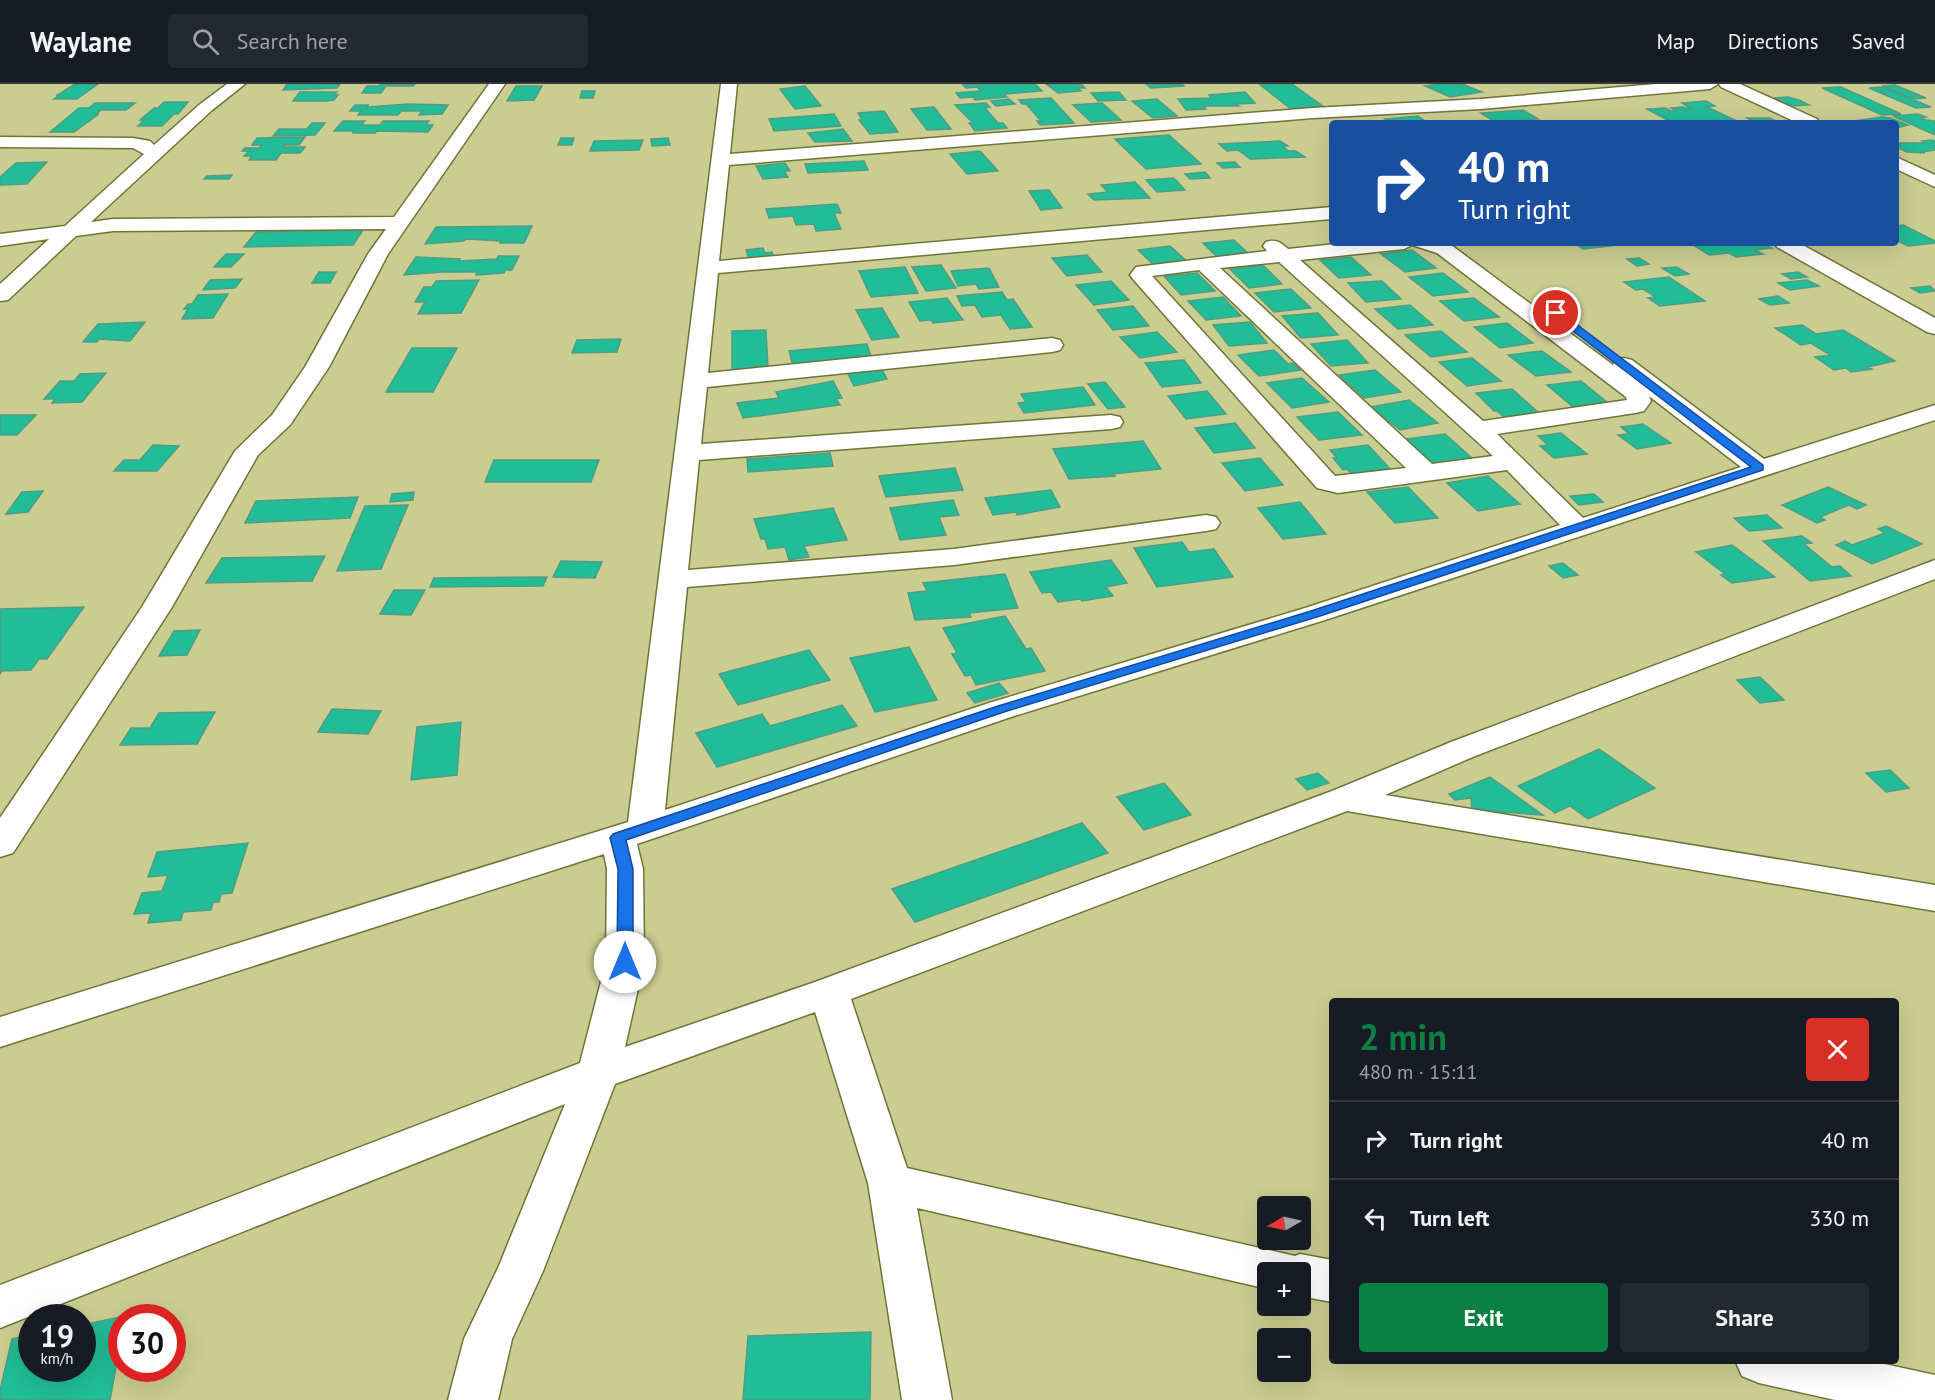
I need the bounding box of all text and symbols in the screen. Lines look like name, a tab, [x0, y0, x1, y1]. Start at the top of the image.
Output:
search box	[168, 14, 588, 68]
text: Waylane	[30, 23, 132, 60]
icon: search	[189, 25, 222, 58]
text: Search here	[237, 27, 348, 55]
text: Map	[1656, 28, 1695, 55]
text: Directions	[1728, 28, 1819, 55]
text: Saved	[1852, 28, 1905, 55]
text: 40 m	[1458, 139, 1550, 194]
icon: right	[1359, 144, 1437, 222]
text: Turn right	[1458, 192, 1571, 226]
pin	[1530, 287, 1581, 338]
icon: arrive	[1539, 296, 1572, 329]
position arrow	[593, 930, 657, 994]
text: 2 min	[1359, 1013, 1447, 1060]
button: close	[1806, 1018, 1869, 1081]
text: 480 m · 15:11	[1359, 1059, 1477, 1085]
icon: right	[1359, 1124, 1392, 1157]
text: Turn right	[1410, 1126, 1502, 1154]
text: 40 m	[1821, 1126, 1869, 1154]
north arrow	[1257, 1196, 1311, 1250]
map controls	[1257, 1196, 1311, 1382]
icon: left	[1359, 1202, 1392, 1235]
text: Turn left	[1410, 1204, 1490, 1232]
text: 330 m	[1809, 1204, 1869, 1232]
button: +	[1257, 1262, 1311, 1316]
button: Exit	[1359, 1283, 1608, 1352]
button: Share	[1620, 1283, 1869, 1352]
speed limit sign: 30	[108, 1304, 186, 1382]
text: 19	[40, 1316, 74, 1355]
button: −	[1257, 1328, 1311, 1382]
text: km/h	[41, 1349, 73, 1368]

